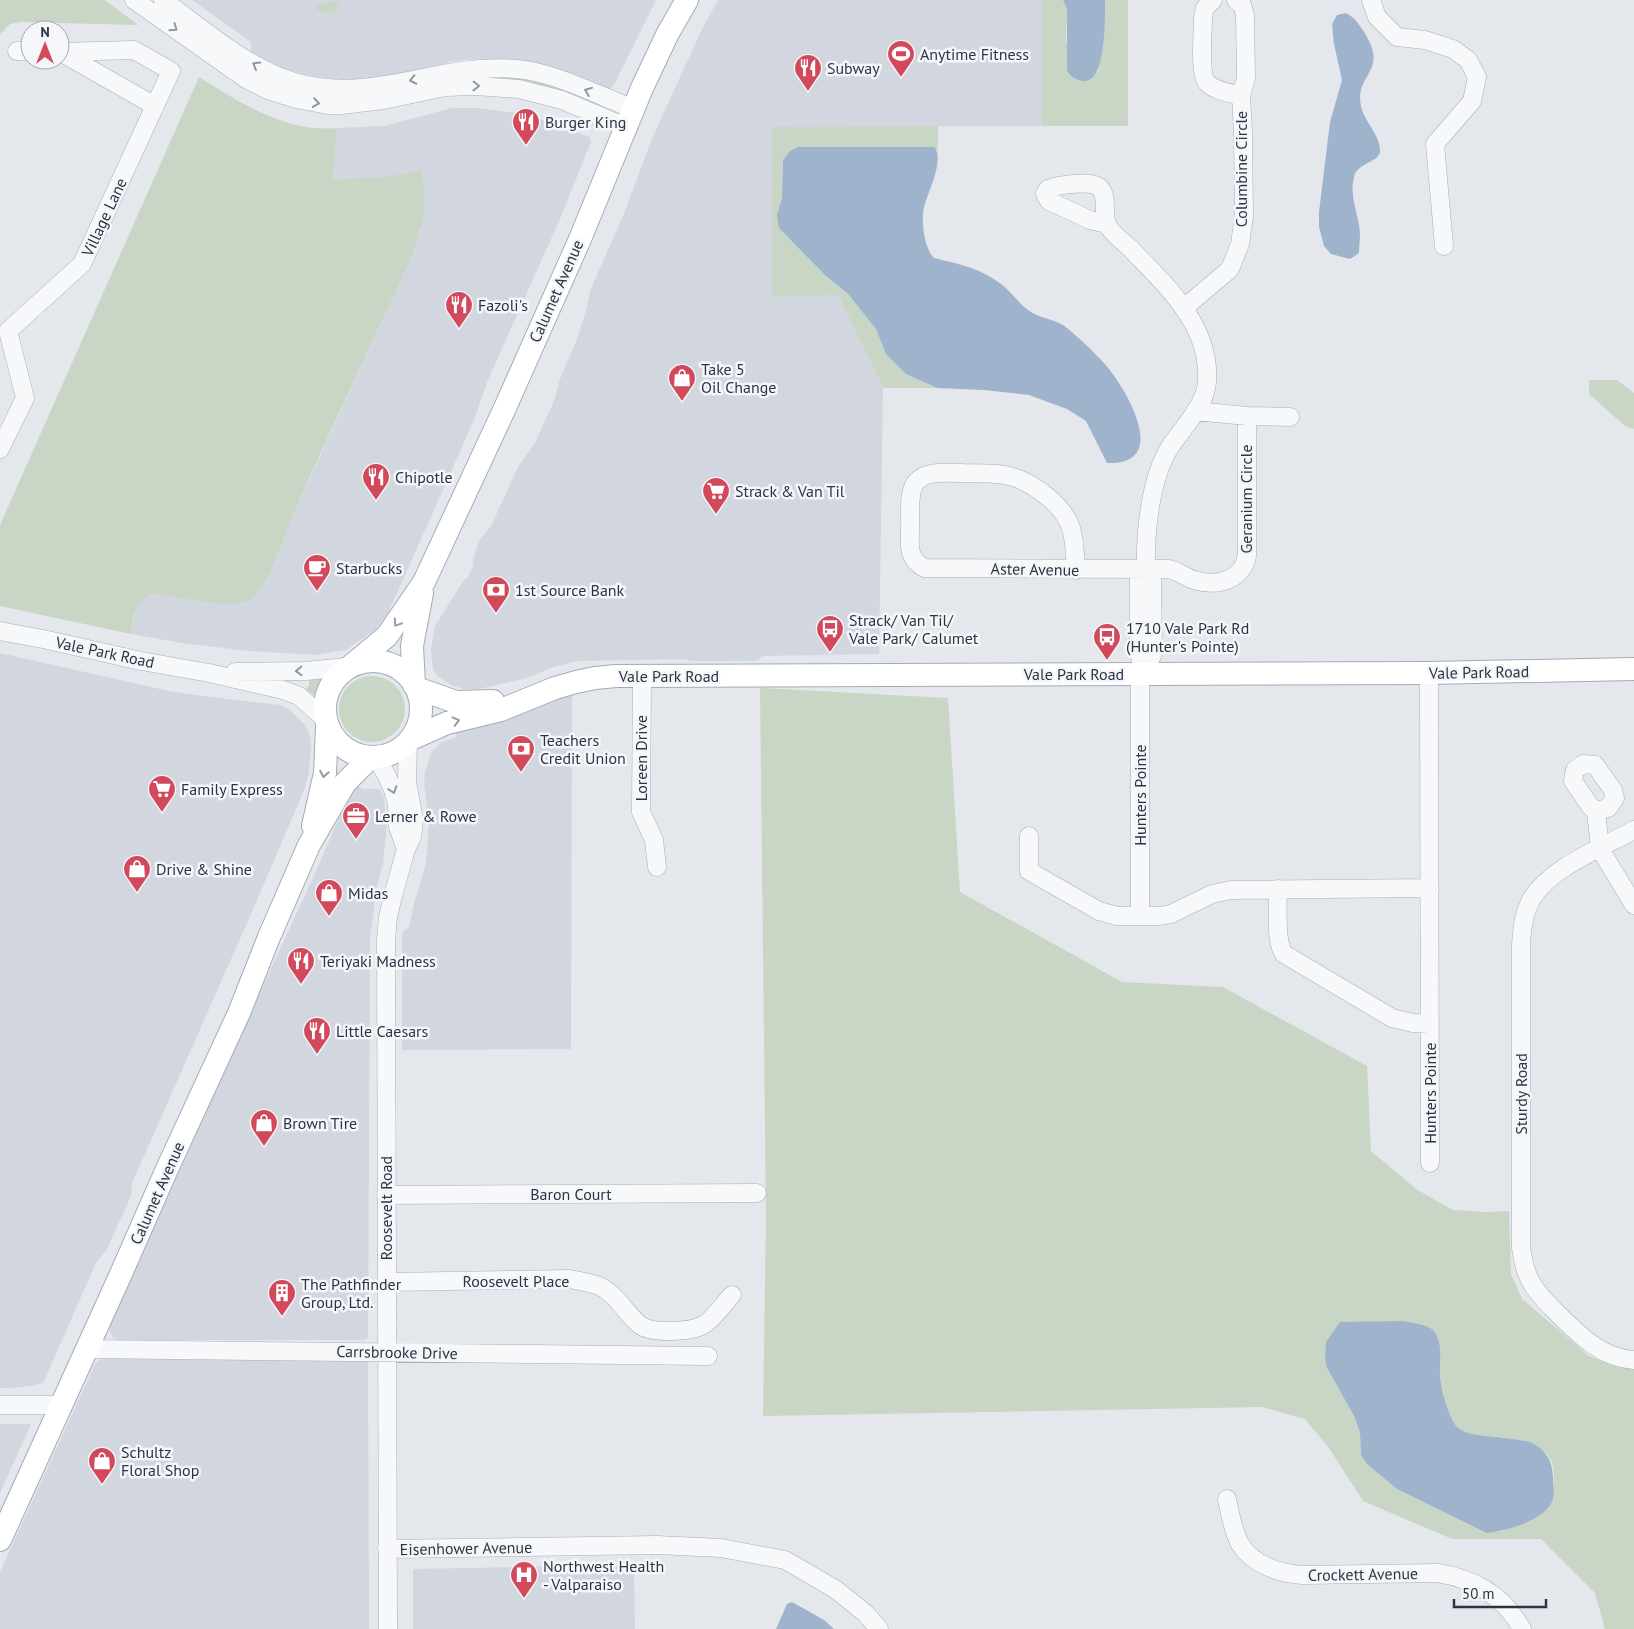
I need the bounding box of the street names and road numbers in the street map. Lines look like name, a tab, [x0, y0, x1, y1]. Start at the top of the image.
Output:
street label: Columbine Circle	[1231, 111, 1251, 227]
street label: Village Lane	[77, 175, 131, 260]
street label: Calumet Avenue	[524, 237, 588, 345]
street label: Geranium Circle	[1236, 444, 1256, 554]
street label: Aster Avenue	[991, 558, 1079, 580]
street label: Vale Park Road	[53, 632, 156, 672]
street label: Vale Park Road	[1428, 661, 1529, 683]
street label: Vale Park Road	[1023, 664, 1124, 684]
street label: Vale Park Road	[618, 666, 719, 686]
street label: Loreen Drive	[631, 715, 651, 801]
street label: Hunters Pointe	[1130, 744, 1150, 846]
street label: Hunters Pointe	[1420, 1042, 1440, 1144]
street label: Sturdy Road	[1511, 1053, 1531, 1135]
street label: Calumet Avenue	[125, 1139, 189, 1247]
street label: Roosevelt Road	[376, 1156, 396, 1260]
street label: Baron Court	[530, 1184, 612, 1204]
street label: Roosevelt Place	[463, 1271, 569, 1291]
street label: Carrsbrooke Drive	[336, 1341, 458, 1363]
street label: Eisenhower Avenue	[400, 1537, 532, 1559]
street label: Crockett Avenue	[1308, 1563, 1418, 1585]

